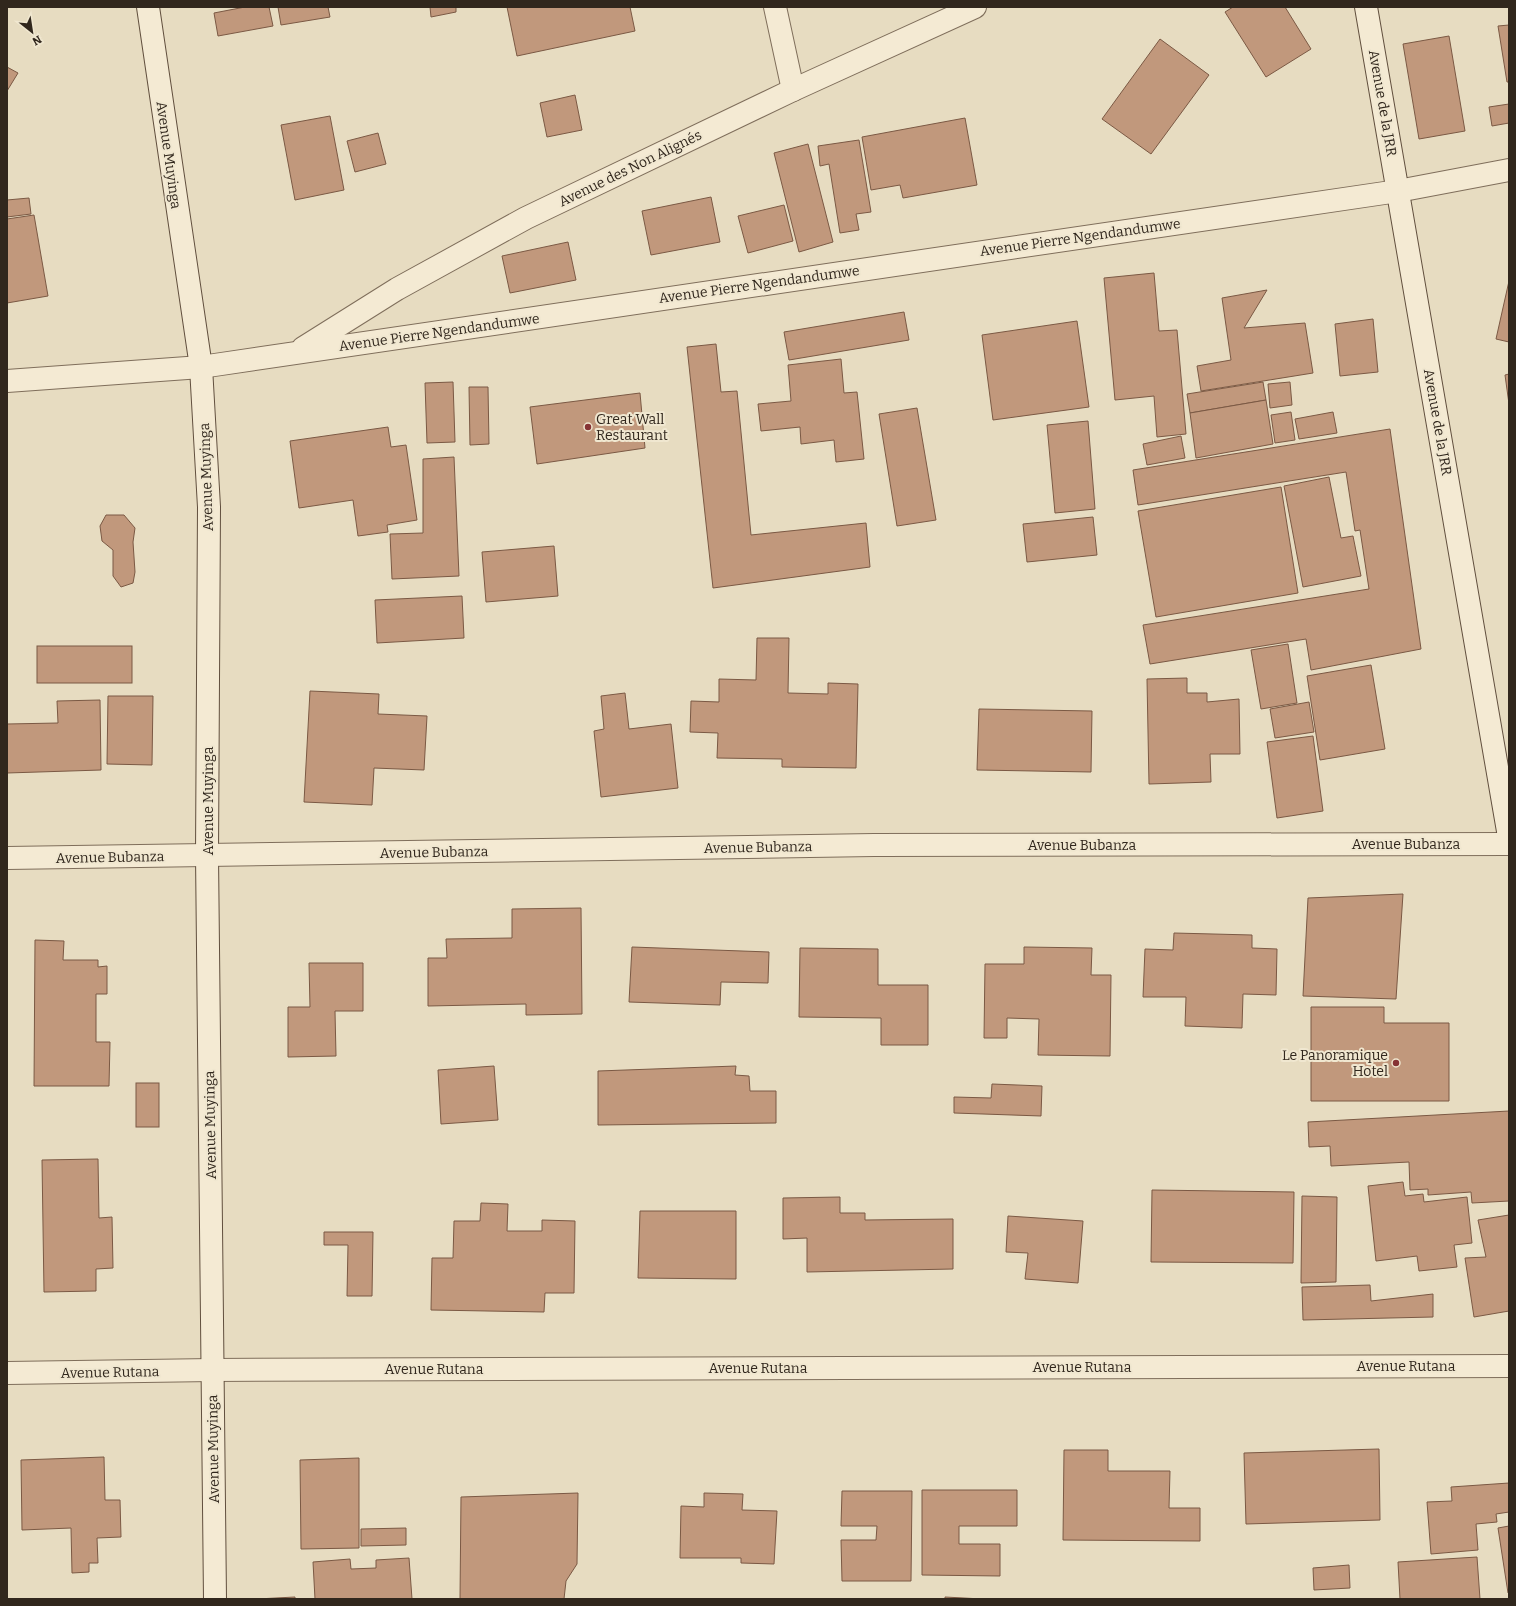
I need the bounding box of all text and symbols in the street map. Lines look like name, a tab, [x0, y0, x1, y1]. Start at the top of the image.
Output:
north arrow	[12, 12, 52, 52]
text: N	[29, 32, 44, 48]
street label: Avenue de la JRR	[1365, 48, 1400, 158]
street label: Avenue Muyinga	[153, 100, 185, 210]
street label: Avenue des Non Alignés	[556, 126, 704, 210]
street label: Avenue Pierre Ngendandumwe	[979, 215, 1182, 260]
street label: Avenue Pierre Ngendandumwe	[658, 262, 861, 307]
street label: Avenue Pierre Ngendandumwe	[338, 310, 541, 355]
street label: Avenue de la JRR	[1420, 367, 1455, 477]
place label: Great Wall Restaurant	[596, 411, 668, 444]
street label: Avenue Muyinga	[196, 422, 217, 532]
marker: Great Wall Restaurant	[583, 422, 593, 432]
street label: Avenue Muyinga	[200, 746, 217, 855]
street label: Avenue Bubanza	[1352, 836, 1461, 853]
street label: Avenue Bubanza	[1028, 837, 1137, 854]
street label: Avenue Bubanza	[704, 838, 813, 857]
street label: Avenue Bubanza	[380, 843, 489, 862]
street label: Avenue Bubanza	[56, 848, 165, 867]
place label: Le Panoramique Hotel	[1282, 1047, 1388, 1080]
marker: Le Panoramique Hotel	[1391, 1058, 1401, 1068]
street label: Avenue Muyinga	[201, 1070, 220, 1179]
street label: Avenue Rutana	[1357, 1358, 1456, 1375]
street label: Avenue Rutana	[1033, 1359, 1132, 1376]
street label: Avenue Rutana	[709, 1360, 808, 1377]
street label: Avenue Rutana	[385, 1361, 484, 1378]
street label: Avenue Rutana	[60, 1363, 160, 1382]
street label: Avenue Muyinga	[204, 1394, 223, 1503]

